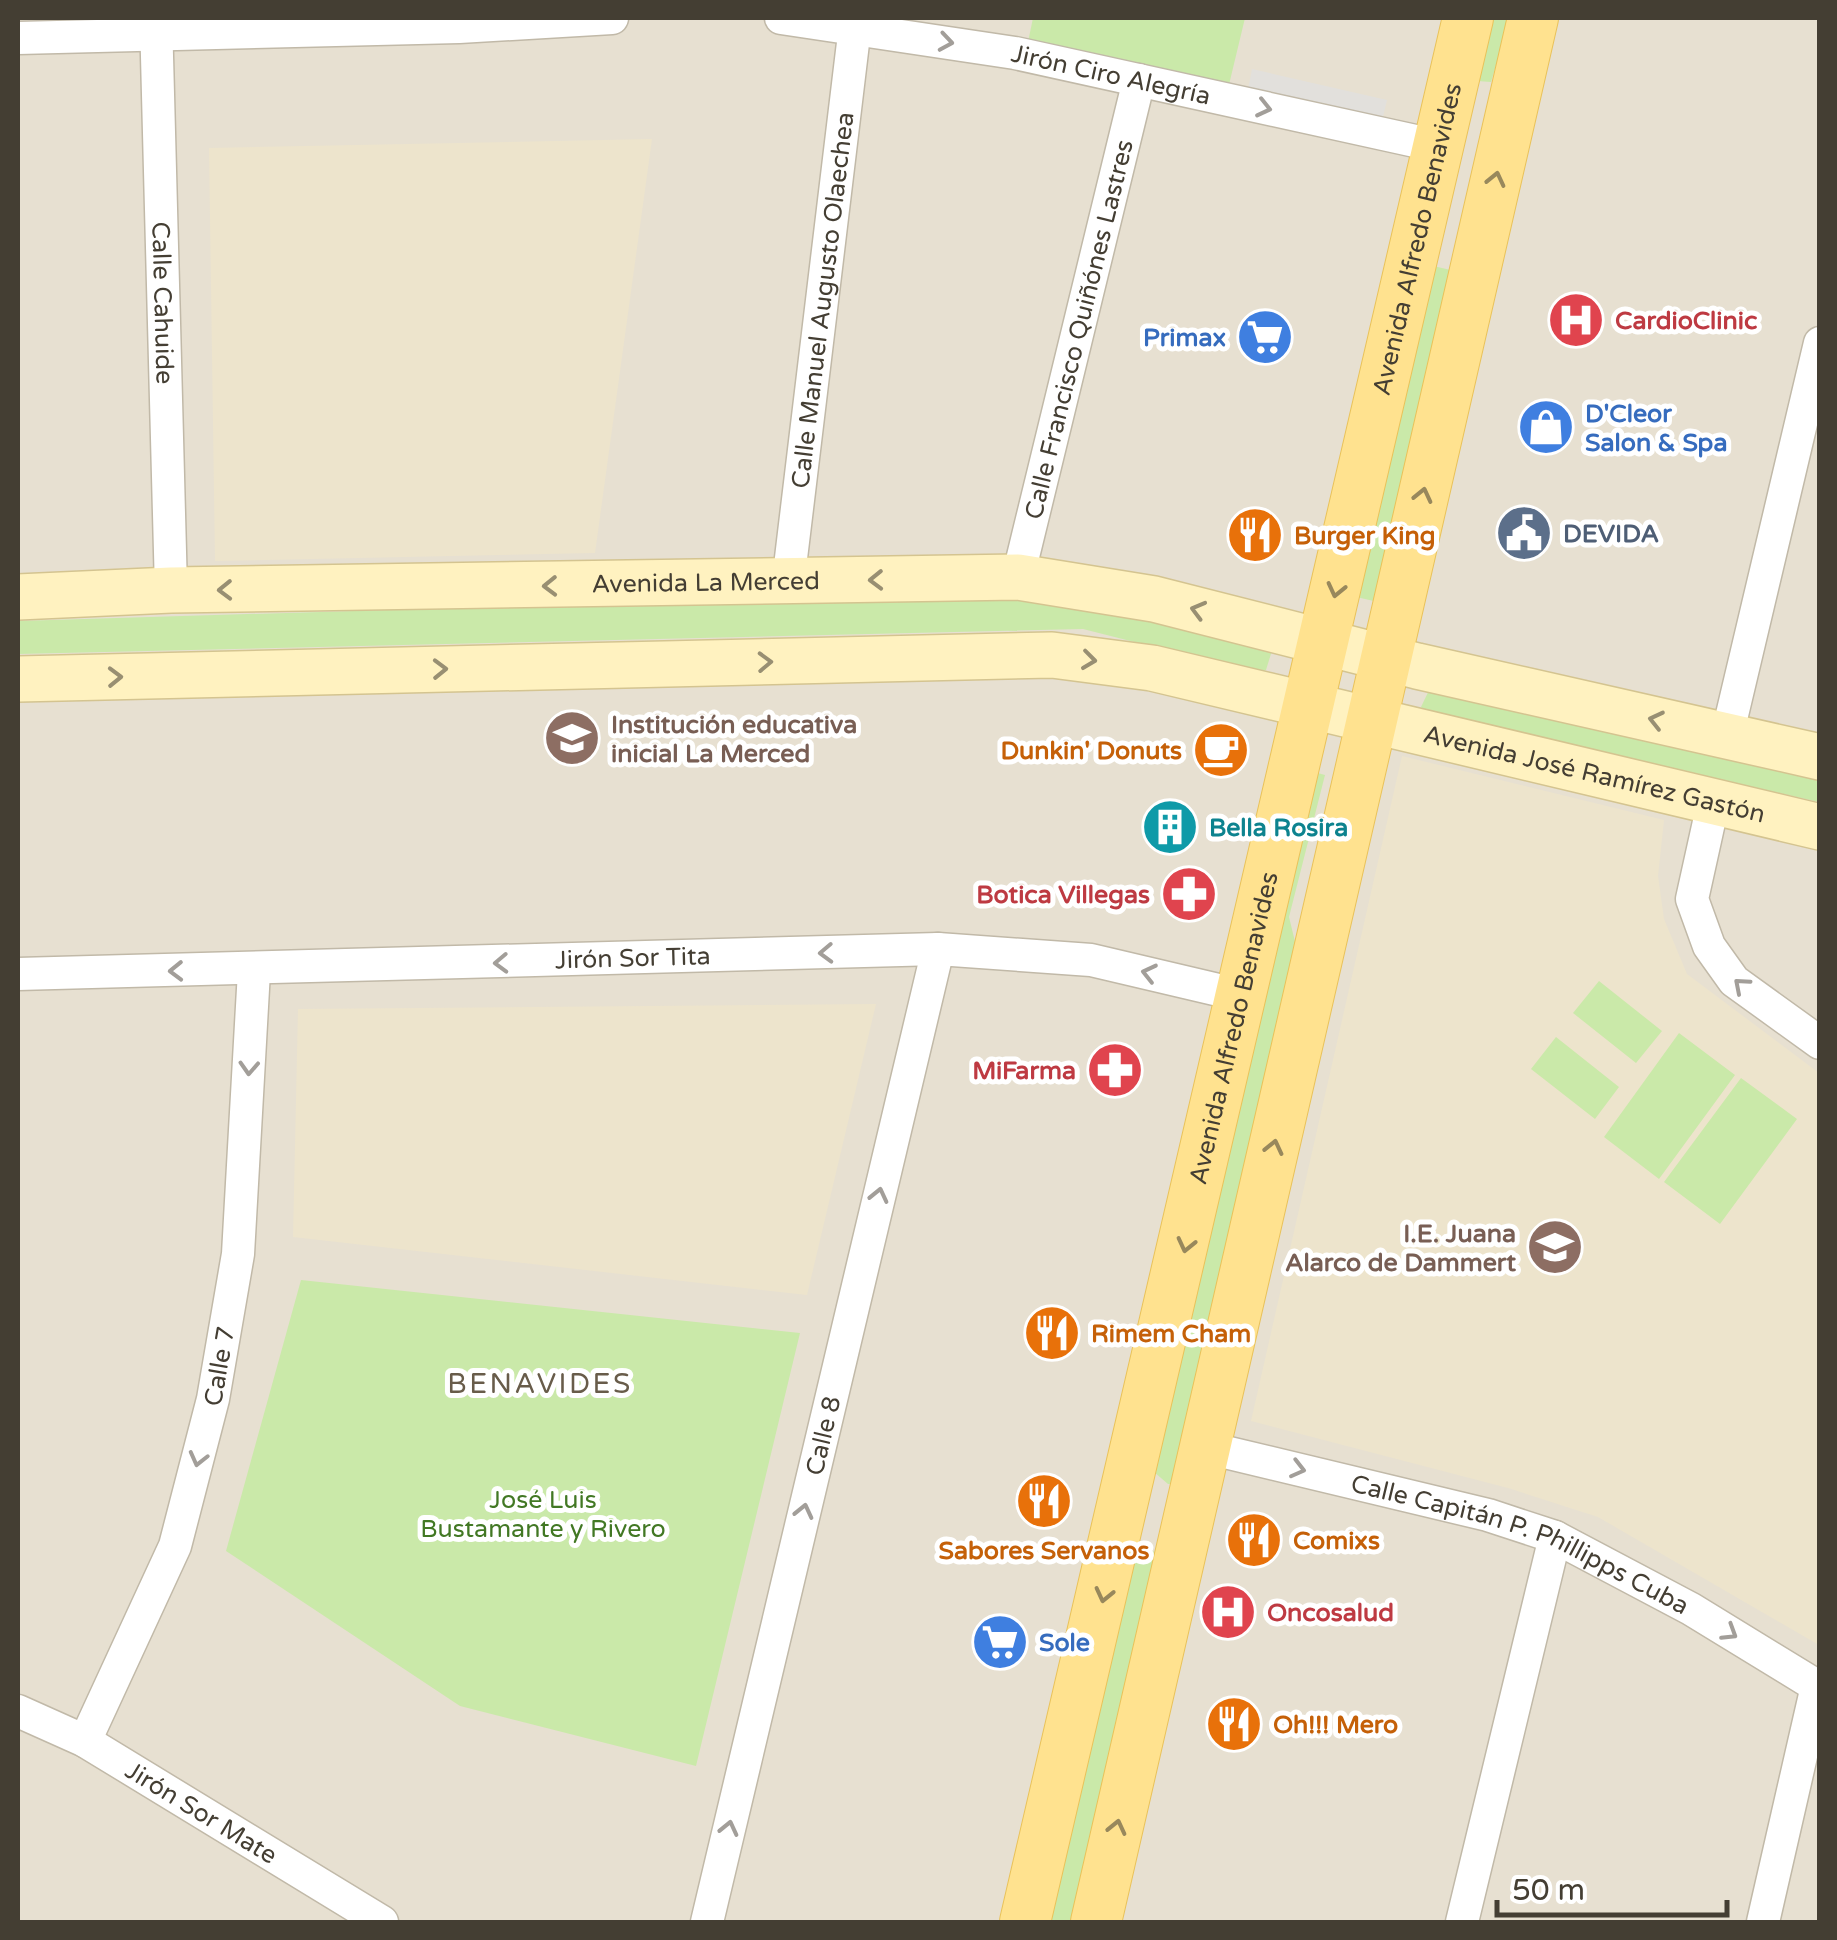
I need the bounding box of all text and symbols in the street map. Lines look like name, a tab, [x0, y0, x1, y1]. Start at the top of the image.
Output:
one-way arrow	[938, 30, 955, 51]
street label: Jirón Ciro Alegría	[1008, 39, 1213, 112]
street label: Avenida Alfredo Benavides	[1367, 80, 1468, 398]
one-way arrow	[1255, 96, 1272, 117]
street label: Calle Manuel Augusto Olaechea	[786, 110, 861, 490]
street label: Calle Francisco Quiñónes Lastres	[1019, 137, 1140, 522]
one-way arrow	[1484, 171, 1505, 188]
street label: Calle Cahuide	[145, 221, 180, 385]
hospital icon: CardioClinic	[1546, 290, 1606, 350]
place label: CardioClinic	[1615, 306, 1757, 336]
supermarket icon: Primax	[1235, 307, 1295, 367]
place label: Primax	[1143, 323, 1226, 353]
shop icon: D'Cleor Salon & Spa	[1516, 397, 1576, 457]
place label: D'Cleor Salon & Spa	[1585, 399, 1727, 458]
one-way arrow	[1411, 487, 1432, 504]
public building icon: DEVIDA	[1494, 503, 1554, 563]
restaurant icon: Burger King	[1225, 505, 1285, 565]
place label: DEVIDA	[1563, 519, 1659, 549]
place label: Burger King	[1294, 521, 1436, 551]
street label: Avenida La Merced	[591, 566, 820, 600]
one-way arrow	[868, 570, 884, 591]
one-way arrow	[542, 575, 558, 596]
one-way arrow	[217, 579, 232, 601]
one-way arrow	[1327, 581, 1348, 598]
one-way arrow	[1190, 601, 1207, 622]
one-way arrow	[1082, 649, 1098, 670]
one-way arrow	[757, 651, 773, 672]
one-way arrow	[432, 659, 448, 680]
one-way arrow	[107, 666, 123, 687]
school or university icon: Institución educativa inicial La Merced	[542, 708, 602, 768]
place label: Institución educativa inicial La Merced	[611, 710, 857, 769]
one-way arrow	[1648, 711, 1665, 732]
street label: Avenida José Ramírez Gastón	[1420, 719, 1768, 829]
cafe icon: Dunkin' Donuts	[1191, 720, 1251, 780]
place label: Dunkin' Donuts	[1000, 736, 1182, 766]
building icon: Bella Rosira	[1140, 797, 1200, 857]
place label: Bella Rosira	[1209, 813, 1348, 843]
pharmacy icon: Botica Villegas	[1159, 864, 1219, 924]
street label: Avenida Alfredo Benavides	[1183, 869, 1285, 1187]
place label: Botica Villegas	[976, 880, 1150, 910]
street label: Jirón Sor Tita	[555, 941, 711, 975]
one-way arrow	[818, 942, 834, 963]
one-way arrow	[493, 952, 509, 973]
one-way arrow	[168, 960, 184, 982]
one-way arrow	[1141, 964, 1158, 985]
one-way arrow	[1734, 979, 1752, 997]
pharmacy icon: MiFarma	[1085, 1040, 1145, 1100]
place label: MiFarma	[972, 1056, 1076, 1086]
one-way arrow	[239, 1060, 260, 1076]
one-way arrow	[1263, 1139, 1284, 1156]
one-way arrow	[867, 1187, 888, 1204]
school or university icon: I.E. Juana Alarco de Dammert	[1525, 1217, 1585, 1277]
place label: I.E. Juana Alarco de Dammert	[1285, 1219, 1516, 1278]
one-way arrow	[1177, 1236, 1198, 1253]
restaurant icon: Rimem Cham	[1022, 1303, 1082, 1363]
place label: Rimem Cham	[1091, 1319, 1251, 1349]
street label: Calle 7	[198, 1324, 241, 1408]
district label: BENAVIDES	[447, 1367, 633, 1401]
street label: Calle 8	[800, 1393, 847, 1478]
one-way arrow	[188, 1450, 209, 1467]
one-way arrow	[1289, 1457, 1306, 1478]
street label: Calle Capitán P. Phillipps Cuba	[1348, 1469, 1694, 1621]
restaurant icon: Sabores Servanos	[1014, 1471, 1074, 1531]
park label: José Luis Bustamante y Rivero	[420, 1485, 666, 1544]
one-way arrow	[792, 1503, 813, 1520]
restaurant icon: Comixs	[1224, 1510, 1284, 1570]
place label: Comixs	[1293, 1526, 1380, 1556]
place label: Sabores Servanos	[939, 1536, 1149, 1566]
hospital icon: Oncosalud	[1198, 1582, 1258, 1642]
one-way arrow	[1095, 1586, 1116, 1603]
place label: Oncosalud	[1267, 1598, 1394, 1628]
supermarket icon: Sole	[970, 1612, 1030, 1672]
one-way arrow	[1719, 1621, 1737, 1640]
place label: Sole	[1039, 1628, 1090, 1658]
restaurant icon: Oh!!! Mero	[1204, 1694, 1264, 1754]
place label: Oh!!! Mero	[1273, 1710, 1398, 1740]
street label: Jirón Sor Mate	[120, 1755, 282, 1871]
one-way arrow	[1106, 1819, 1127, 1836]
one-way arrow	[717, 1820, 738, 1837]
scale bar	[1497, 1855, 1727, 1917]
text: 50 m	[1512, 1872, 1585, 1909]

